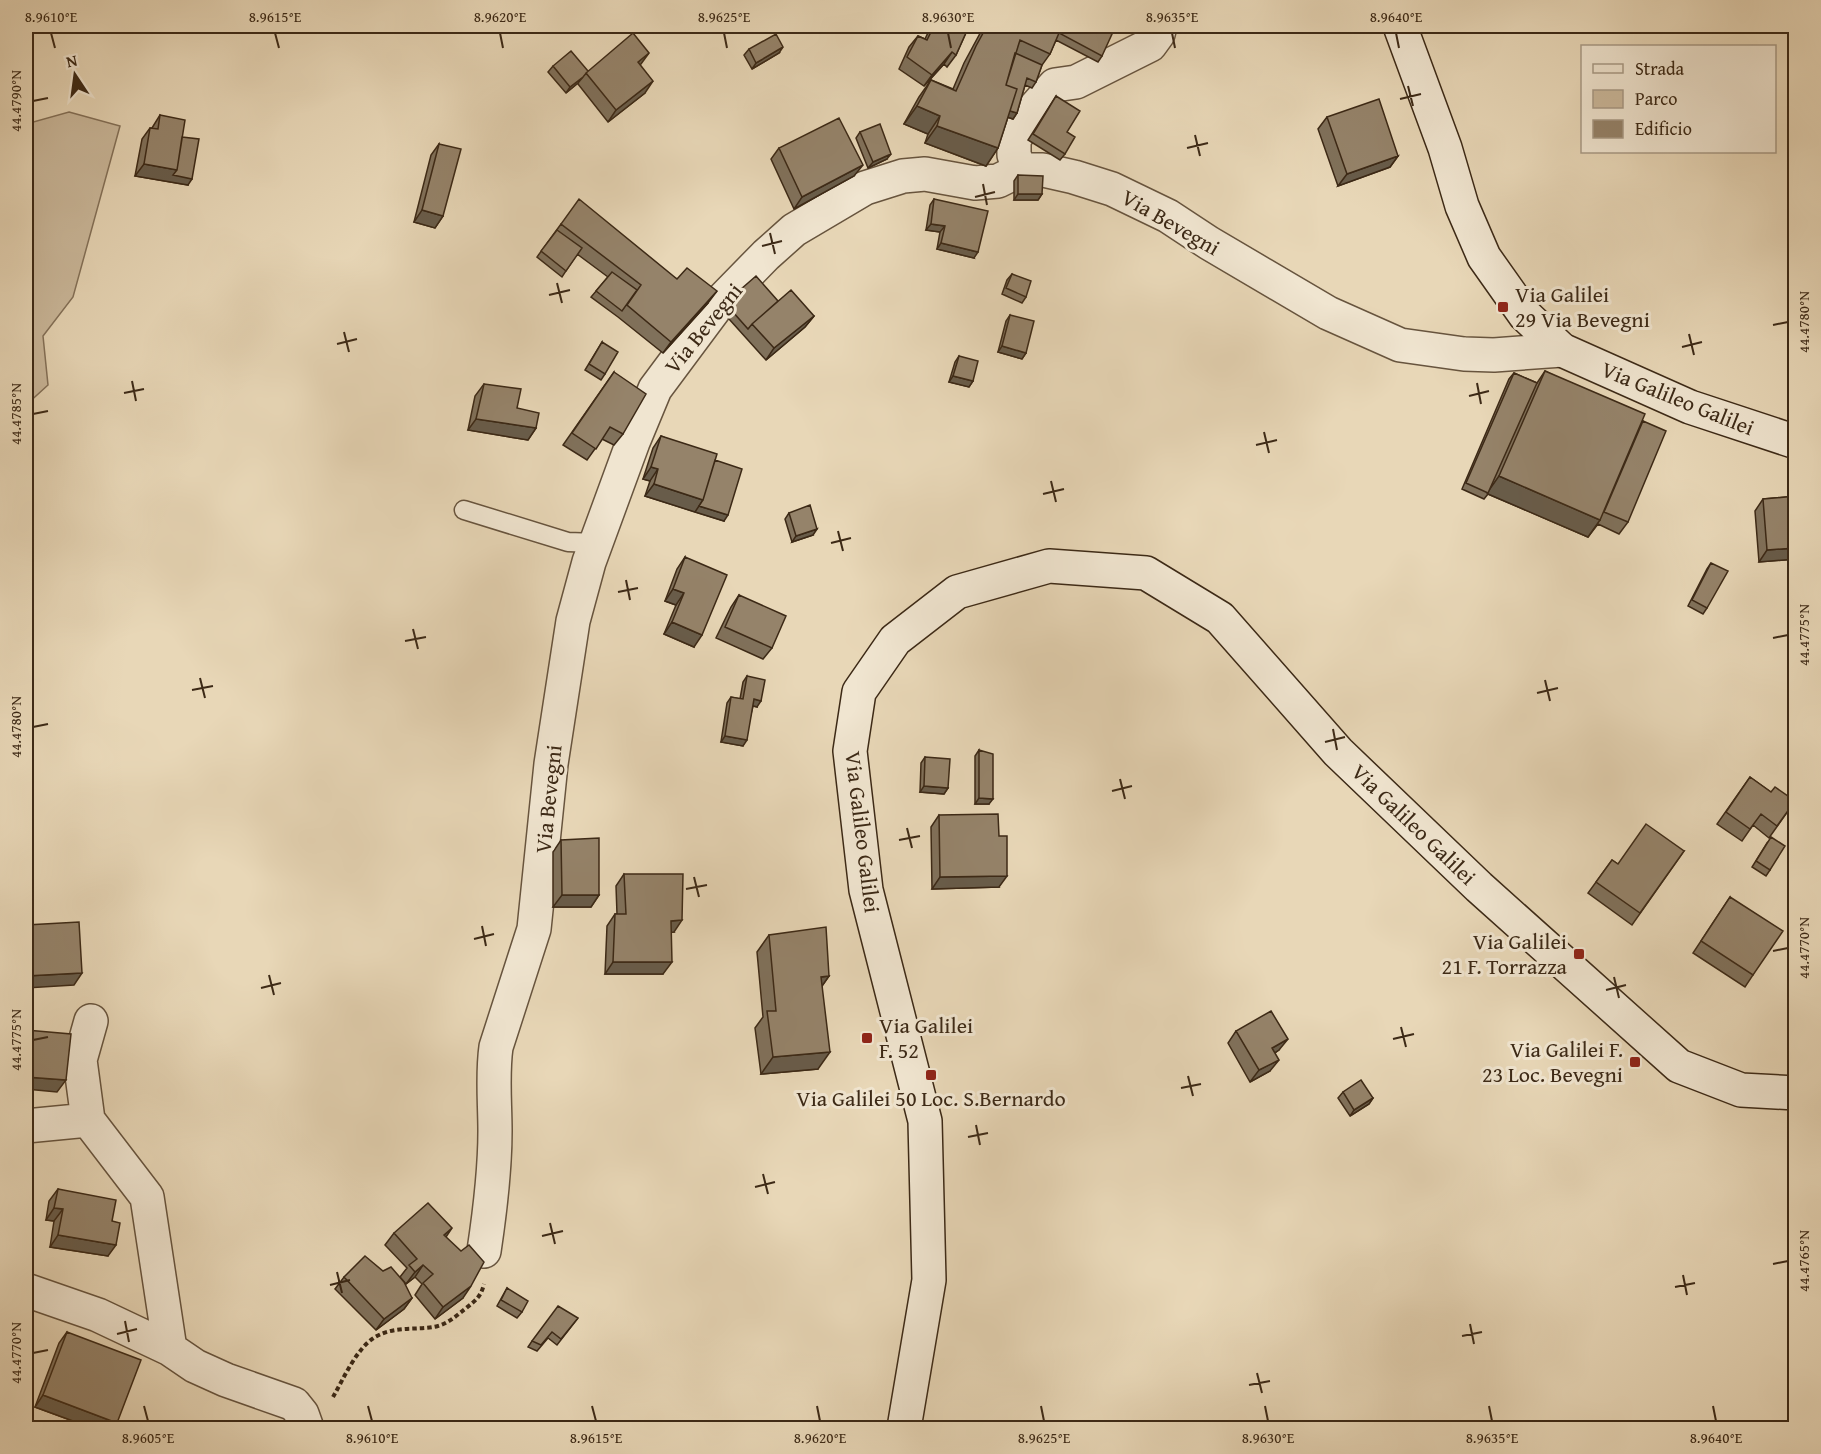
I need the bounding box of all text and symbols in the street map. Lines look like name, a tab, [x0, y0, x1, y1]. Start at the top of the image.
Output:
text: 8.9610°E	[25, 6, 78, 27]
text: 8.9615°E	[249, 6, 302, 27]
text: 8.9620°E	[474, 6, 527, 27]
text: 8.9625°E	[698, 6, 751, 27]
text: 8.9630°E	[922, 6, 975, 27]
text: 8.9635°E	[1146, 6, 1199, 27]
text: 8.9640°E	[1370, 6, 1423, 27]
north arrow	[45, 45, 105, 105]
legend	[1581, 45, 1776, 153]
text: N	[64, 47, 80, 73]
text: Strada	[1635, 55, 1685, 82]
text: 44.4790°N	[5, 70, 26, 132]
text: Parco	[1635, 85, 1678, 112]
text: Edificio	[1635, 115, 1692, 142]
street label: Via Bevegni	[1116, 181, 1226, 263]
street label: Via Bevegni	[656, 276, 750, 380]
place label: Via Galilei 29 Via Bevegni	[1515, 278, 1650, 335]
text: 44.4780°N	[1793, 291, 1814, 353]
marker: Via Galilei 29 Via Bevegni	[1496, 300, 1510, 314]
street label: Via Galileo Galilei	[1597, 353, 1759, 443]
text: 44.4785°N	[5, 383, 26, 445]
text: 44.4775°N	[1793, 604, 1814, 666]
text: 44.4780°N	[5, 696, 26, 758]
street label: Via Bevegni	[526, 743, 570, 855]
street label: Via Galileo Galilei	[837, 749, 889, 915]
street label: Via Galileo Galilei	[1344, 756, 1484, 892]
text: 44.4770°N	[1793, 917, 1814, 979]
place label: Via Galilei 21 F. Torrazza	[1442, 925, 1568, 982]
marker: Via Galilei 21 F. Torrazza	[1572, 947, 1586, 961]
text: 44.4775°N	[5, 1009, 26, 1071]
place label: Via Galilei F. 52	[879, 1009, 973, 1066]
marker: Via Galilei F. 52	[860, 1031, 874, 1045]
place label: Via Galilei F. 23 Loc. Bevegni	[1482, 1033, 1623, 1090]
marker: Via Galilei F. 23 Loc. Bevegni	[1628, 1055, 1642, 1069]
marker: Via Galilei 50 Loc. S.Bernardo	[924, 1068, 938, 1082]
place label: Via Galilei 50 Loc. S.Bernardo	[796, 1082, 1066, 1114]
text: 44.4765°N	[1793, 1230, 1814, 1292]
text: 44.4770°N	[5, 1322, 26, 1384]
text: 8.9605°E	[122, 1427, 175, 1448]
text: 8.9610°E	[346, 1427, 399, 1448]
text: 8.9615°E	[570, 1427, 623, 1448]
text: 8.9620°E	[794, 1427, 847, 1448]
text: 8.9625°E	[1018, 1427, 1071, 1448]
text: 8.9630°E	[1242, 1427, 1295, 1448]
text: 8.9635°E	[1466, 1427, 1519, 1448]
text: 8.9640°E	[1690, 1427, 1743, 1448]

